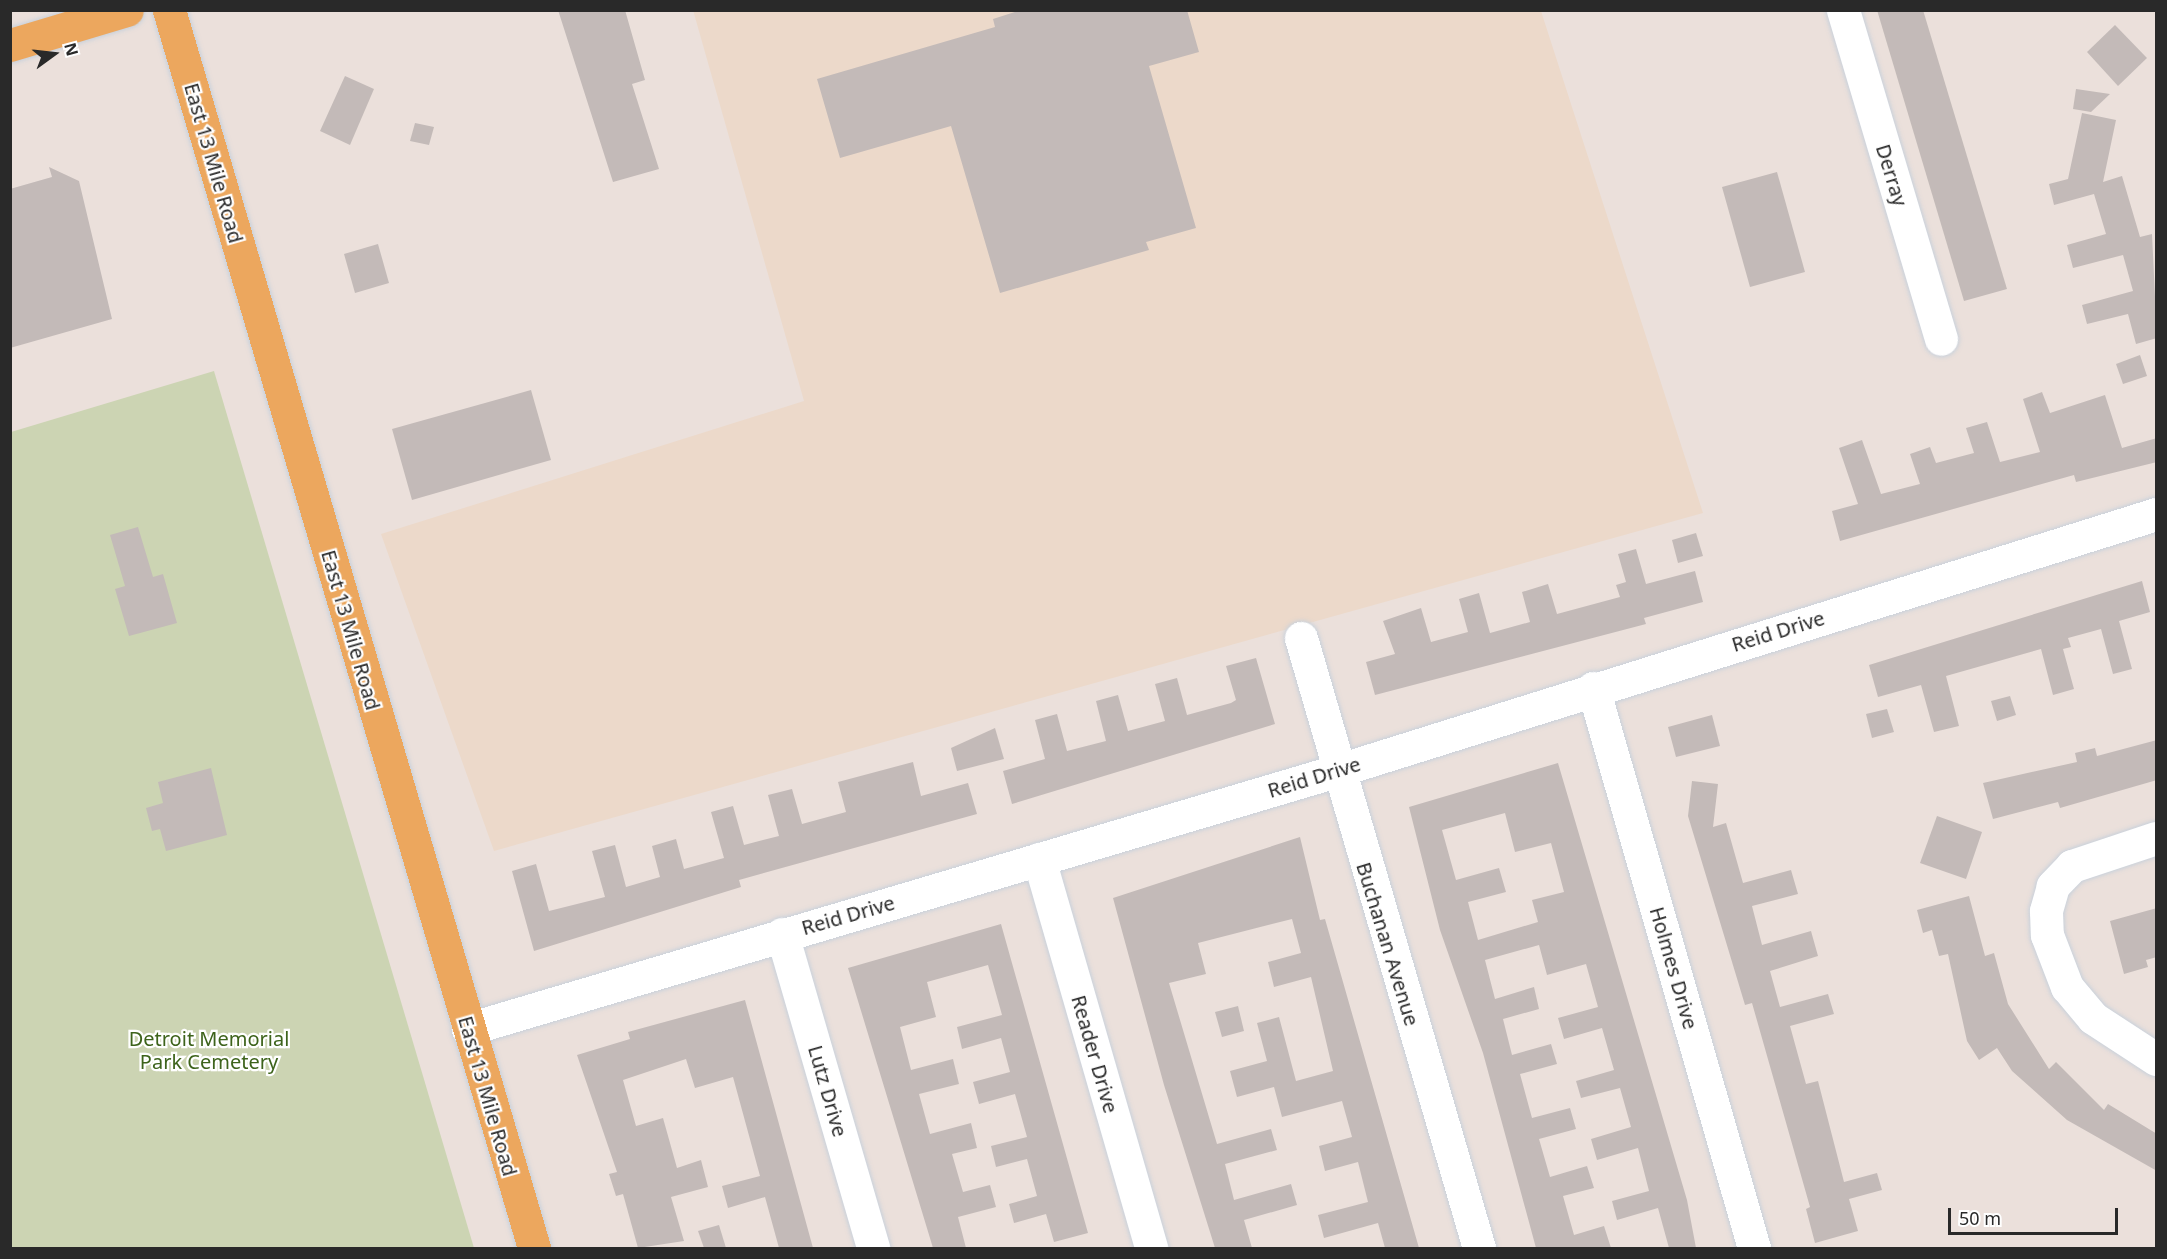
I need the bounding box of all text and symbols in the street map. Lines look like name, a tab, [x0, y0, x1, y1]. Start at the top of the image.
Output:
north arrow	[24, 24, 84, 84]
text: N	[59, 40, 84, 58]
street label: East 13 Mile Road	[180, 80, 248, 246]
street label: Derray	[1871, 141, 1913, 209]
street label: East 13 Mile Road	[317, 547, 385, 713]
street label: Reid Drive	[1729, 606, 1827, 656]
street label: Reid Drive	[1265, 752, 1363, 802]
street label: Buchanan Avenue	[1352, 859, 1424, 1029]
street label: Reid Drive	[799, 890, 897, 940]
street label: Holmes Drive	[1645, 904, 1703, 1032]
street label: Reader Drive	[1067, 992, 1123, 1116]
street label: East 13 Mile Road	[454, 1013, 522, 1179]
park label: Detroit Memorial Park Cemetery	[129, 1027, 289, 1074]
street label: Lutz Drive	[803, 1042, 853, 1140]
scale bar	[1951, 1196, 2120, 1234]
text: 50 m	[1959, 1206, 2001, 1230]

